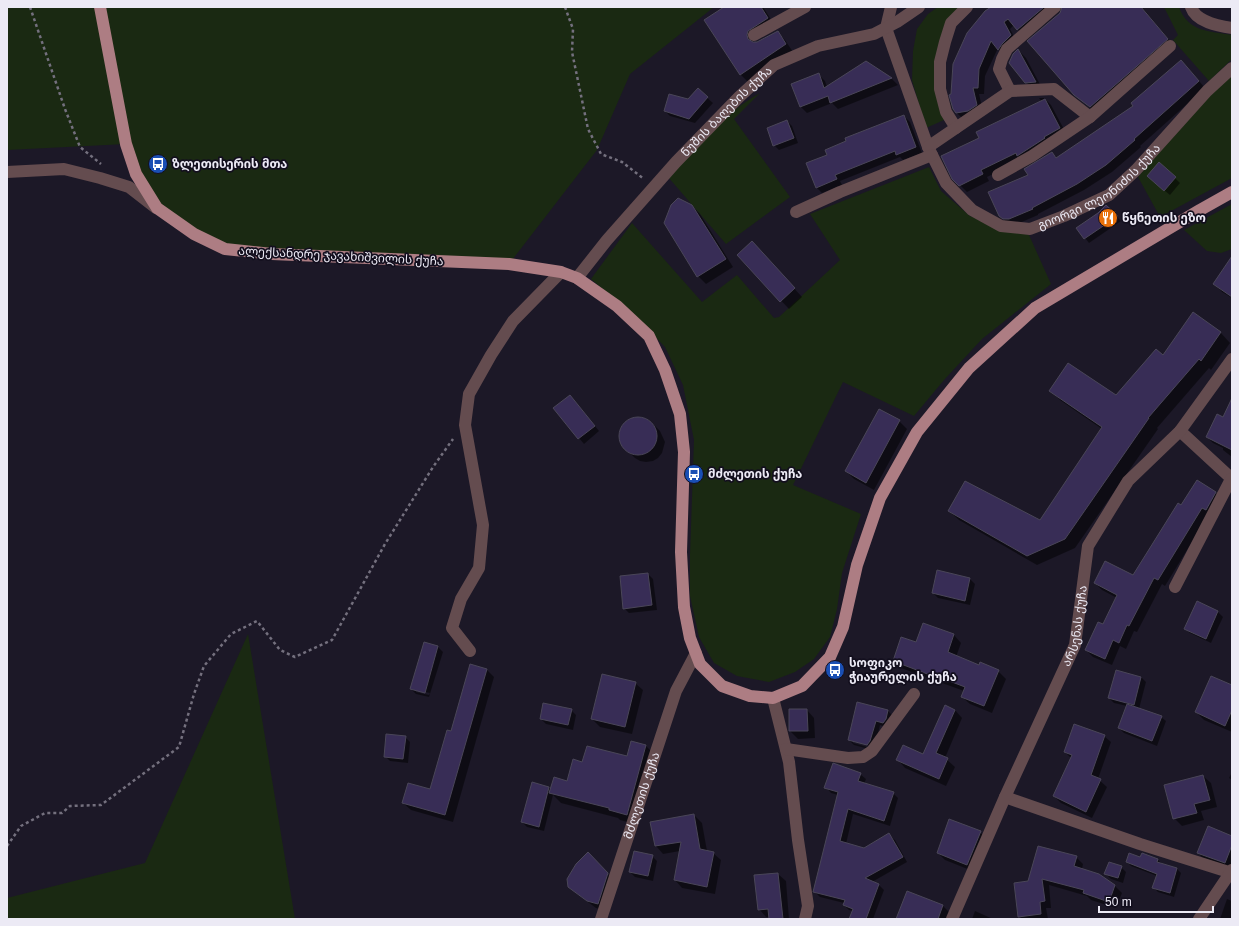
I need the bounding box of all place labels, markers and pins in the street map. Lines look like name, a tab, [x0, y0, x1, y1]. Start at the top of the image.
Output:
bus stop icon: ზლეთისერის მთა	[147, 153, 169, 175]
place label: ზლეთისერის მთა	[172, 157, 287, 172]
restaurant icon: წყნეთის ეზო	[1097, 207, 1119, 229]
place label: წყნეთის ეზო	[1122, 211, 1206, 225]
bus stop icon: მძლეთის ქუჩა	[683, 463, 705, 485]
place label: მძლეთის ქუჩა	[708, 467, 802, 482]
place label: სოფიკო ჭიაურელის ქუჩა	[849, 656, 957, 685]
bus stop icon: სოფიკო ჭიაურელის ქუჩა	[824, 659, 846, 681]

